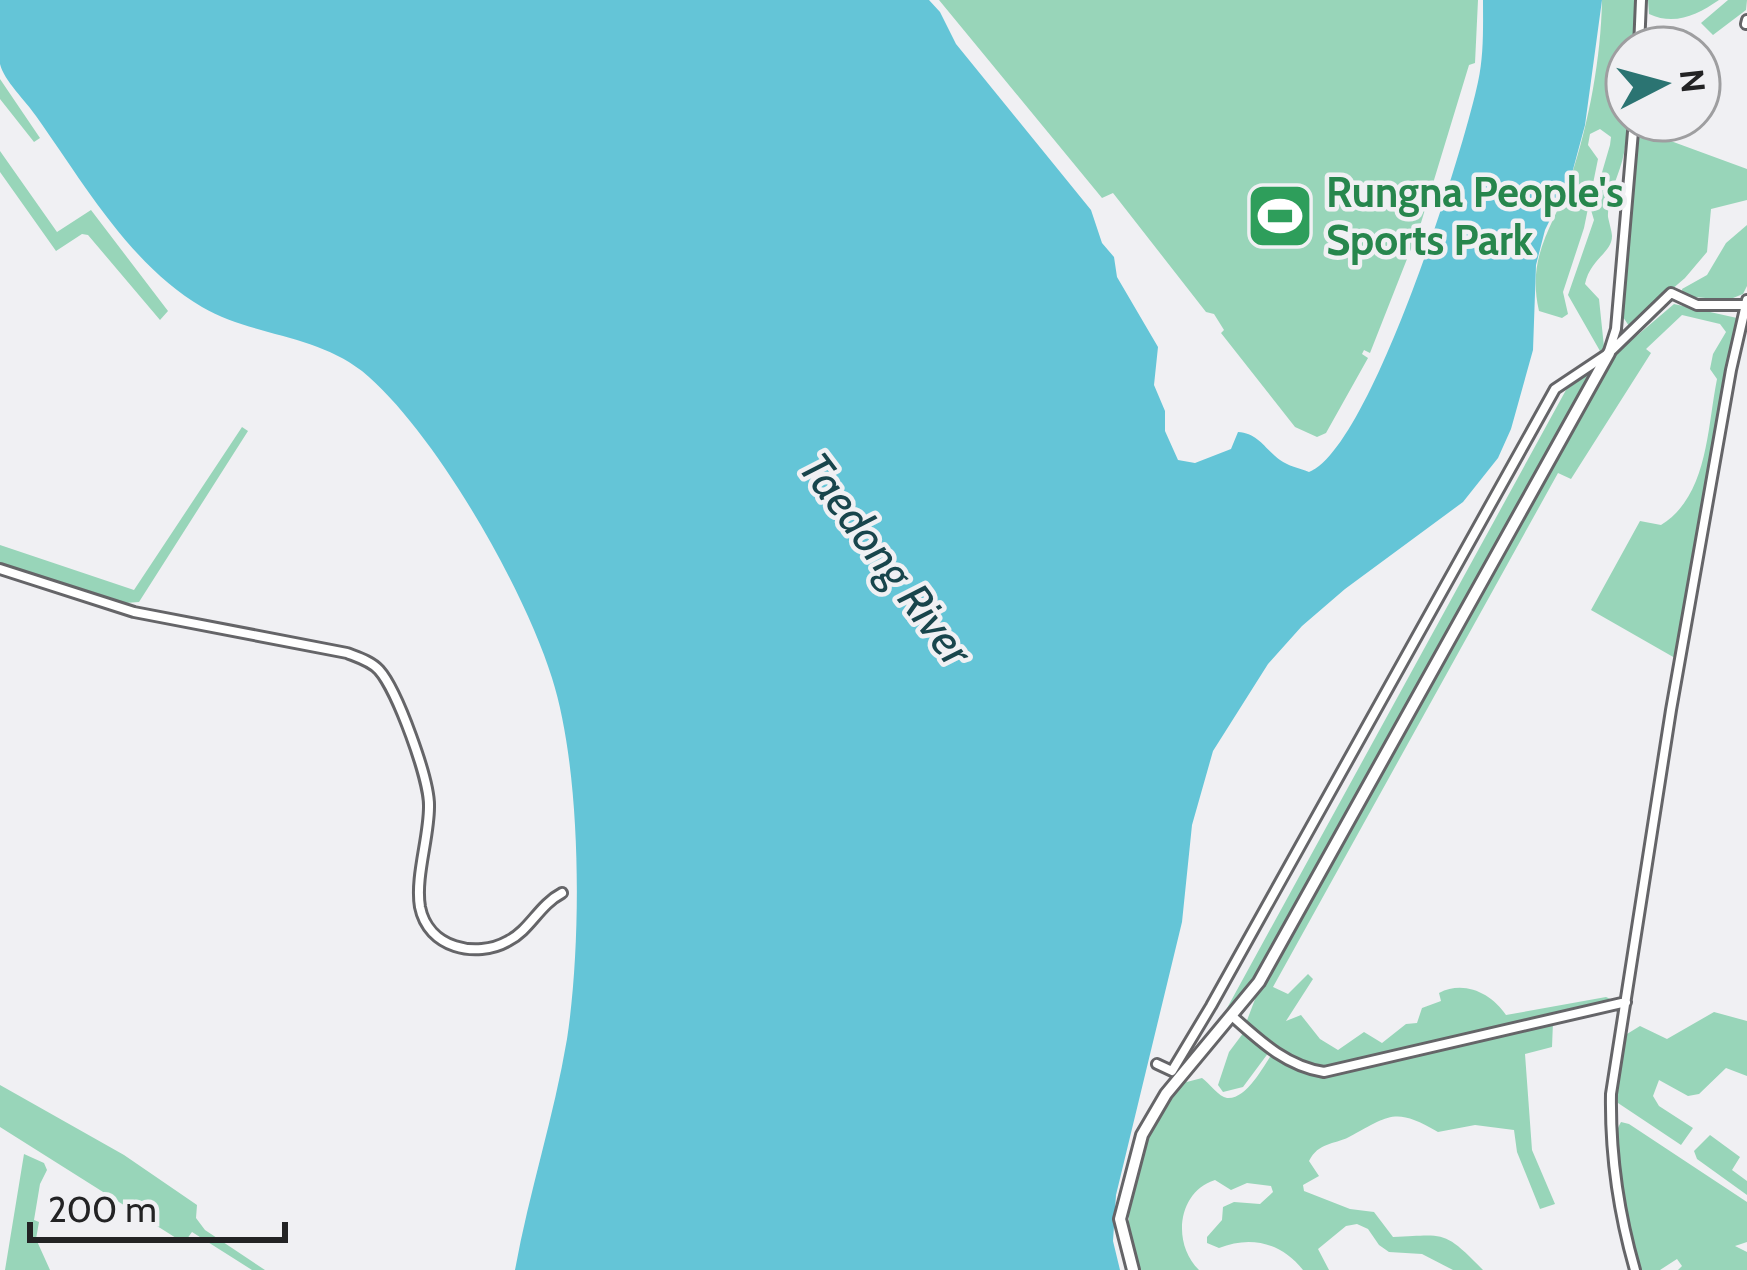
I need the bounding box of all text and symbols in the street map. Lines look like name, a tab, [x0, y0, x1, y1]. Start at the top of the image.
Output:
north arrow	[1603, 24, 1723, 144]
text: N	[1672, 67, 1714, 95]
place label: Rungna People's Sports Park	[1326, 166, 1624, 266]
sports icon: Rungna People's Sports Park	[1245, 181, 1315, 251]
water label: Taedong River	[788, 442, 985, 678]
scale bar	[30, 1168, 285, 1242]
text: 200 m	[48, 1187, 157, 1231]

